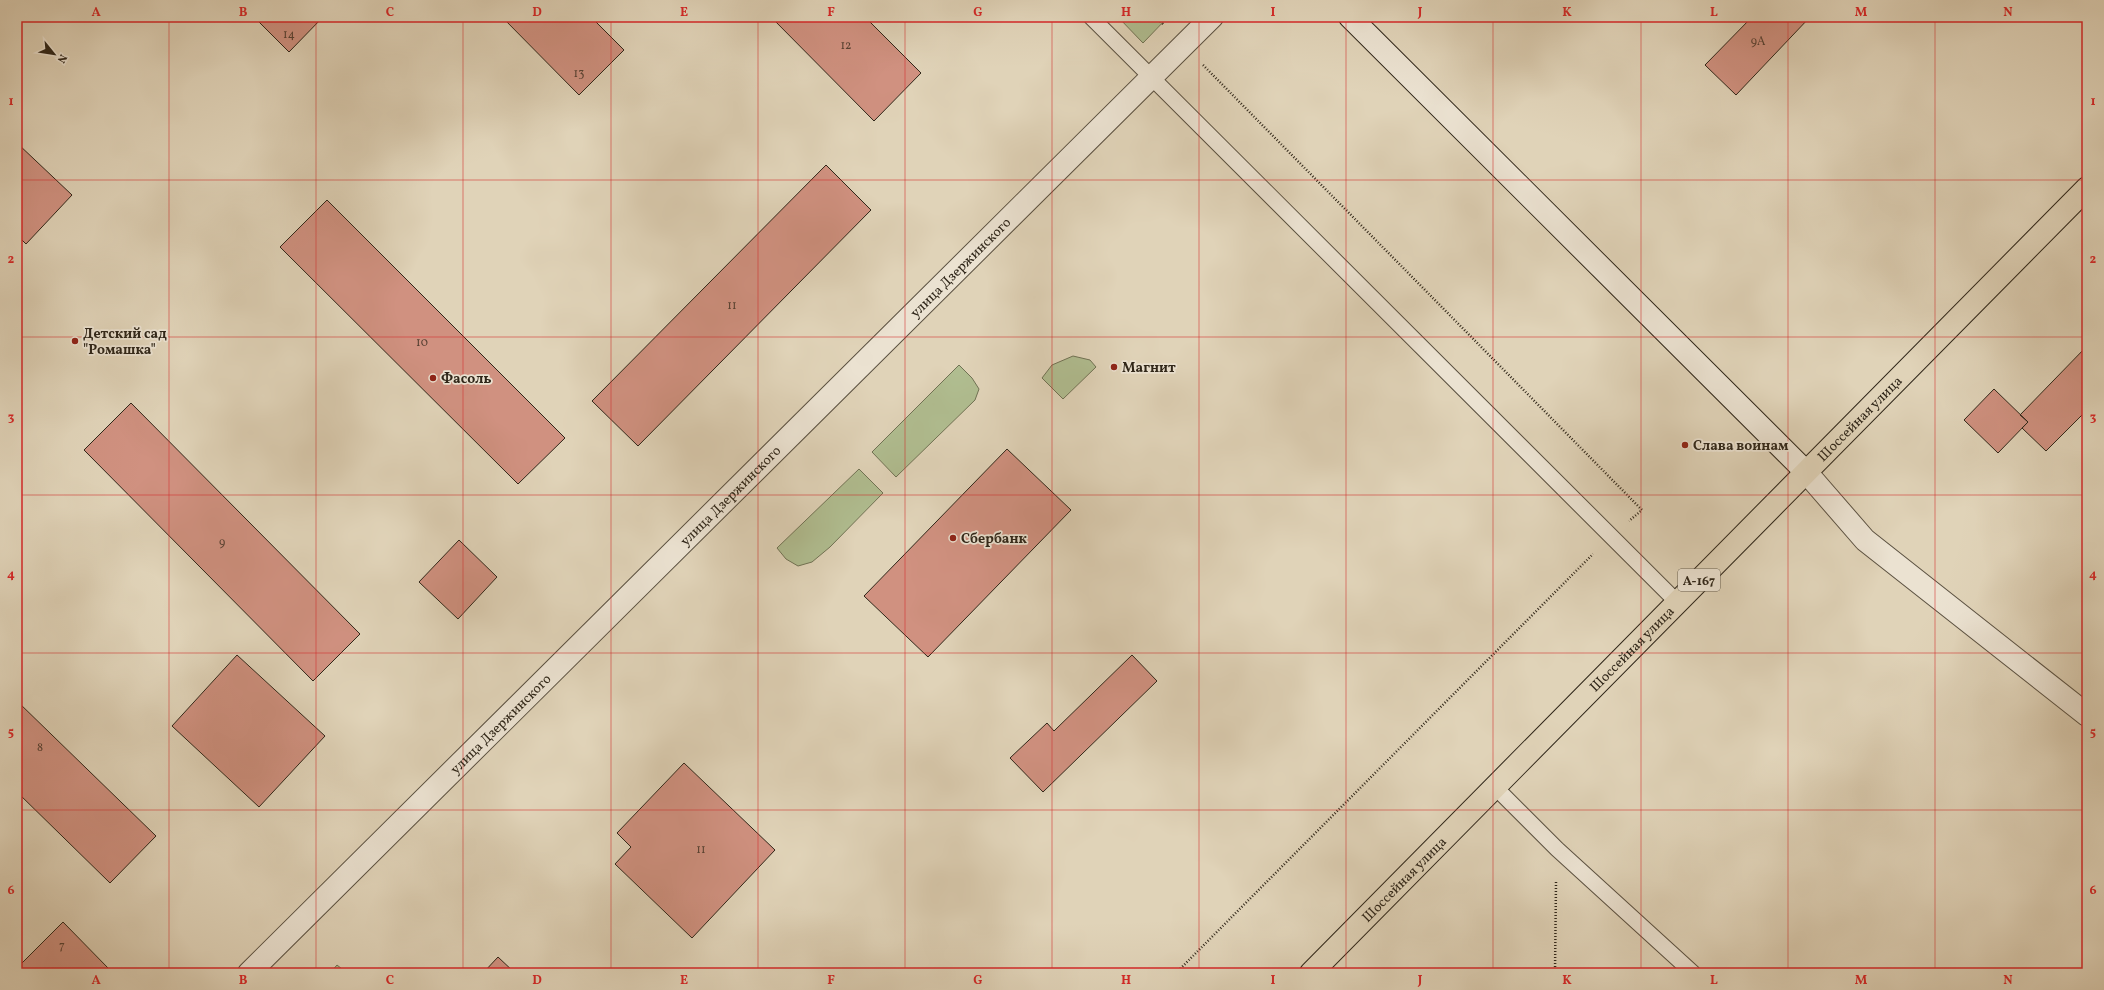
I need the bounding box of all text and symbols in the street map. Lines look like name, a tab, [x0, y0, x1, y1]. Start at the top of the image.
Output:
text: A	[91, 4, 101, 22]
text: B	[239, 4, 248, 22]
text: C	[386, 4, 394, 22]
text: D	[532, 4, 542, 22]
text: E	[680, 4, 688, 22]
text: F	[827, 4, 835, 22]
text: G	[973, 4, 983, 22]
text: H	[1121, 4, 1131, 22]
text: I	[1271, 4, 1276, 22]
text: J	[1417, 4, 1423, 22]
text: K	[1562, 4, 1572, 22]
text: L	[1710, 4, 1718, 22]
text: M	[1855, 4, 1868, 22]
text: N	[2003, 4, 2013, 22]
house number: 14	[283, 27, 295, 43]
north arrow	[34, 34, 74, 74]
house number: 9А	[1751, 34, 1766, 50]
house number: 12	[840, 38, 852, 54]
text: N	[53, 51, 70, 65]
house number: 13	[574, 66, 584, 82]
text: 1	[8, 93, 14, 111]
text: 1	[2090, 93, 2096, 111]
street label: улица Дзержинского	[907, 214, 1016, 322]
text: 2	[8, 251, 15, 269]
text: 2	[2090, 251, 2097, 269]
house number: 11	[727, 298, 737, 314]
place label: Детский сад "Ромашка"	[83, 325, 167, 360]
house number: 10	[416, 335, 428, 351]
marker: Детский сад "Ромашка"	[70, 336, 80, 346]
place label: Магнит	[1122, 359, 1176, 378]
marker: Магнит	[1109, 362, 1119, 372]
place label: Фасоль	[441, 370, 492, 389]
street label: Шоссейная улица	[1814, 372, 1907, 466]
marker: Фасоль	[428, 373, 438, 383]
text: 3	[8, 409, 15, 427]
text: 3	[2090, 409, 2097, 427]
place label: Слава воинам	[1693, 437, 1789, 456]
marker: Слава воинам	[1680, 440, 1690, 450]
street label: улица Дзержинского	[677, 442, 786, 551]
place label: Сбербанк	[961, 530, 1028, 549]
marker: Сбербанк	[948, 533, 958, 543]
house number: 9	[219, 535, 225, 551]
text: 4	[7, 566, 15, 584]
text: 4	[2089, 566, 2097, 584]
road number: А-167	[1678, 569, 1720, 591]
street label: Шоссейная улица	[1586, 603, 1679, 697]
street label: улица Дзержинского	[447, 670, 556, 779]
text: 5	[8, 724, 14, 742]
text: 5	[2090, 724, 2096, 742]
house number: 8	[37, 740, 43, 756]
street label: Шоссейная улица	[1358, 833, 1452, 927]
house number: 11	[696, 842, 706, 858]
text: 6	[7, 882, 15, 900]
text: 6	[2089, 882, 2097, 900]
house number: 7	[59, 938, 65, 954]
text: A	[91, 972, 101, 990]
text: B	[239, 972, 248, 990]
text: C	[386, 972, 394, 990]
text: D	[532, 972, 542, 990]
text: E	[680, 972, 688, 990]
text: F	[827, 972, 835, 990]
text: G	[973, 972, 983, 990]
text: H	[1121, 972, 1131, 990]
text: I	[1271, 972, 1276, 990]
text: J	[1417, 972, 1423, 990]
text: K	[1562, 972, 1572, 990]
text: L	[1710, 972, 1718, 990]
text: M	[1855, 972, 1868, 990]
text: N	[2003, 972, 2013, 990]

